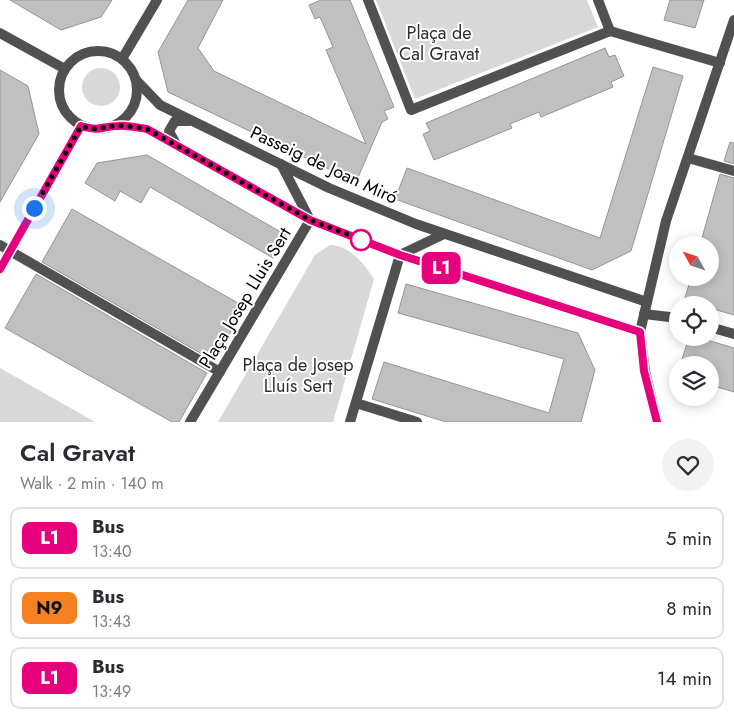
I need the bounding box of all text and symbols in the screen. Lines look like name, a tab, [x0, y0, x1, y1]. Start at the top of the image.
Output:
park label: Plaça de Cal Gravat	[399, 20, 480, 67]
street label: Passeig de Joan Miró	[246, 119, 402, 211]
your location	[22, 196, 47, 221]
street label: Plaça Josep Lluis Sert	[193, 222, 298, 373]
unlabelled marker	[350, 229, 372, 251]
north arrow	[669, 236, 719, 286]
map controls	[669, 236, 719, 406]
line badge: L1	[418, 252, 464, 284]
text: L1	[432, 255, 450, 281]
button: locate	[669, 296, 719, 346]
park label: Plaça de Josep Lluís Sert	[242, 352, 354, 399]
button: layers	[669, 356, 719, 406]
text: Cal Gravat	[20, 435, 135, 470]
button: heart	[662, 439, 714, 491]
text: Walk · 2 min · 140 m	[20, 472, 164, 495]
text: Bus	[92, 513, 124, 540]
text: L1	[40, 525, 59, 551]
text: 5 min	[666, 525, 712, 552]
text: 13:40	[92, 540, 132, 563]
text: Bus	[92, 583, 124, 610]
text: N9	[36, 595, 63, 621]
text: 8 min	[666, 595, 712, 622]
text: 13:43	[92, 610, 131, 633]
text: Bus	[92, 653, 124, 680]
text: L1	[40, 665, 59, 691]
text: 14 min	[657, 665, 712, 692]
text: 13:49	[92, 680, 131, 703]

